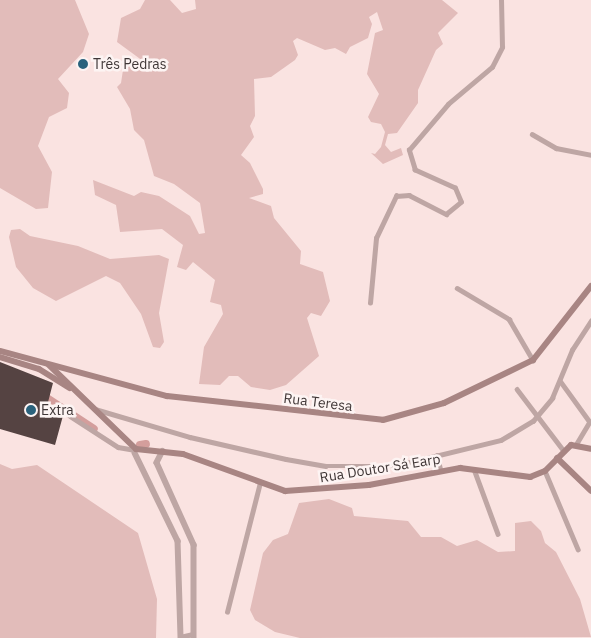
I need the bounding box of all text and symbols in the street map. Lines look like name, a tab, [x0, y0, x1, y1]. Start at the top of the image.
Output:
place label: Três Pedras	[93, 56, 167, 72]
marker: Três Pedras	[77, 58, 89, 70]
street label: Rua Teresa	[282, 389, 354, 415]
place label: Extra	[41, 402, 74, 418]
marker: Extra	[25, 404, 37, 416]
street label: Rua Doutor Sá Earp	[319, 450, 441, 486]

